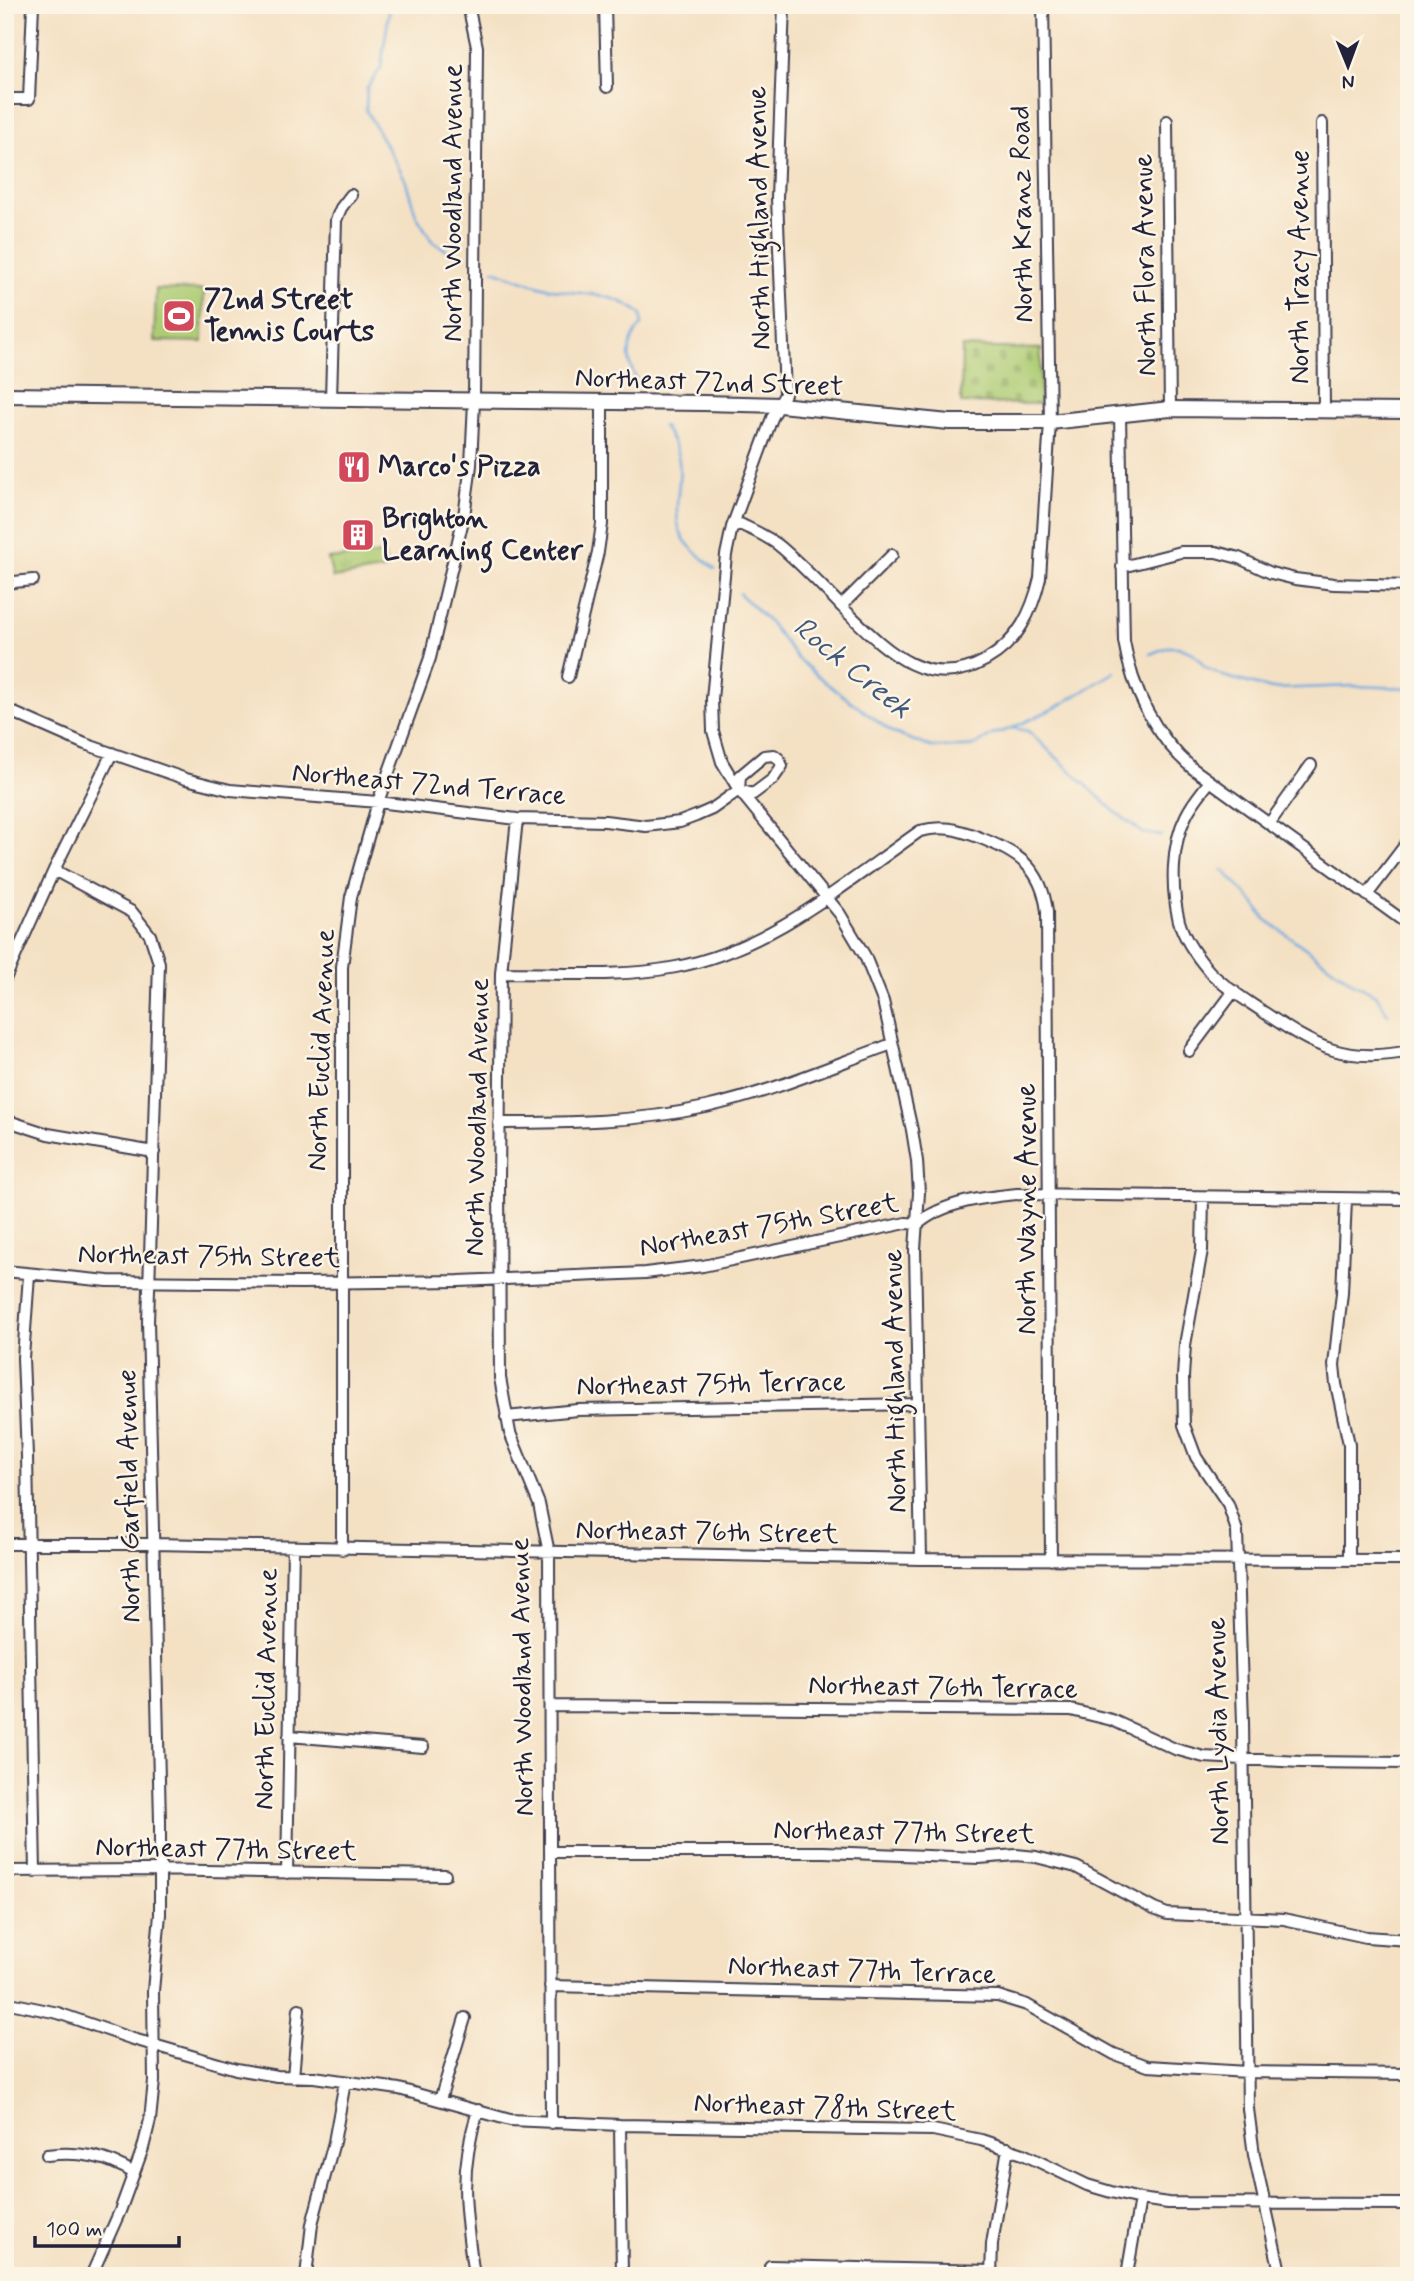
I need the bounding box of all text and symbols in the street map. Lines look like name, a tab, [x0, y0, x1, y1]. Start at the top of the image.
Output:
north arrow	[1312, 32, 1382, 102]
street label: North Woodland Avenue	[435, 64, 472, 342]
text: N	[1342, 69, 1355, 94]
street label: North Highland Avenue	[739, 85, 784, 350]
street label: North Kranz Road	[1003, 105, 1043, 323]
street label: North Tracy Avenue	[1282, 150, 1319, 384]
street label: North Flora Avenue	[1126, 153, 1166, 377]
place label: 72nd Street Tennis Courts	[204, 282, 375, 351]
sports icon: 72nd Street Tennis Courts	[160, 297, 198, 335]
street label: Northeast 72nd Street	[574, 360, 844, 406]
restaurant icon: Marco's Pizza	[335, 448, 373, 486]
place label: Marco's Pizza	[378, 449, 541, 486]
place label: Brighton Learning Center	[382, 501, 584, 573]
building icon: Brighton Learning Center	[339, 516, 377, 554]
water label: Rock Creek	[785, 608, 920, 728]
street label: Northeast 72nd Terrace	[290, 755, 568, 815]
street label: North Euclid Avenue	[299, 928, 345, 1172]
street label: North Woodland Avenue	[457, 977, 499, 1257]
street label: North Wayne Avenue	[1009, 1083, 1046, 1335]
street label: Northeast 75th Street	[636, 1185, 902, 1267]
street label: Northeast 75th Street	[77, 1236, 341, 1278]
street label: North Highland Avenue	[875, 1248, 920, 1513]
street label: Northeast 75th Terrace	[576, 1364, 846, 1406]
street label: North Garfield Avenue	[109, 1369, 151, 1623]
street label: Northeast 76th Street	[575, 1512, 839, 1554]
street label: North Woodland Avenue	[502, 1537, 544, 1817]
street label: North Euclid Avenue	[246, 1567, 288, 1811]
street label: North Lydia Avenue	[1199, 1617, 1239, 1845]
street label: Northeast 76th Terrace	[808, 1667, 1078, 1709]
street label: Northeast 77th Street	[773, 1812, 1036, 1854]
street label: Northeast 77th Street	[95, 1829, 358, 1871]
street label: Northeast 77th Terrace	[727, 1948, 997, 1994]
street label: Northeast 78th Street	[693, 2085, 958, 2131]
scale bar	[35, 2204, 178, 2248]
text: 100 m	[46, 2216, 102, 2244]

